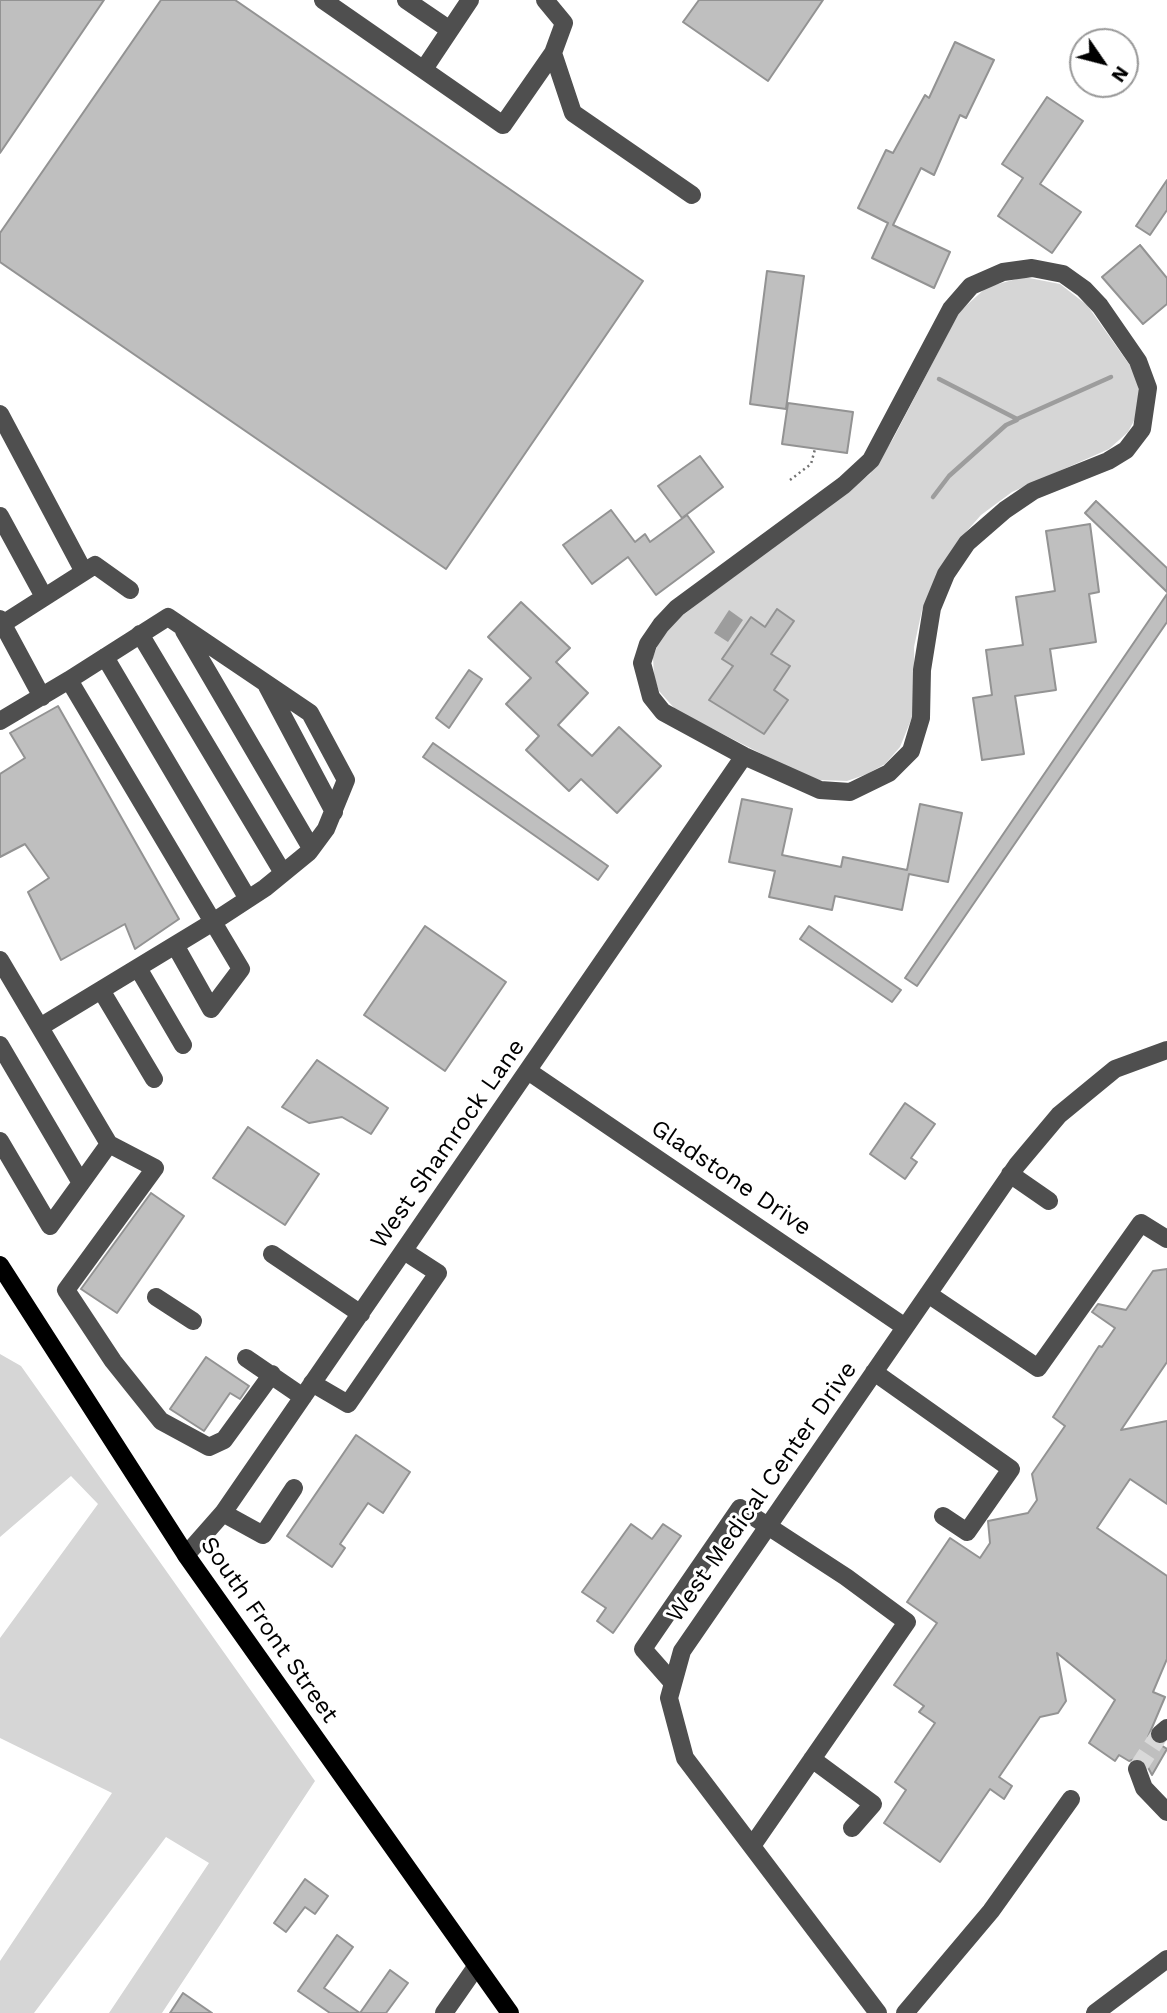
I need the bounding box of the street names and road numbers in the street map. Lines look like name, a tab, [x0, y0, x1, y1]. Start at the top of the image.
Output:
street label: West Shamrock Lane	[365, 1034, 531, 1254]
street label: Gladstone Drive	[645, 1114, 817, 1242]
street label: West Medical Center Drive	[661, 1356, 863, 1628]
street label: South Front Street	[194, 1532, 344, 1728]

